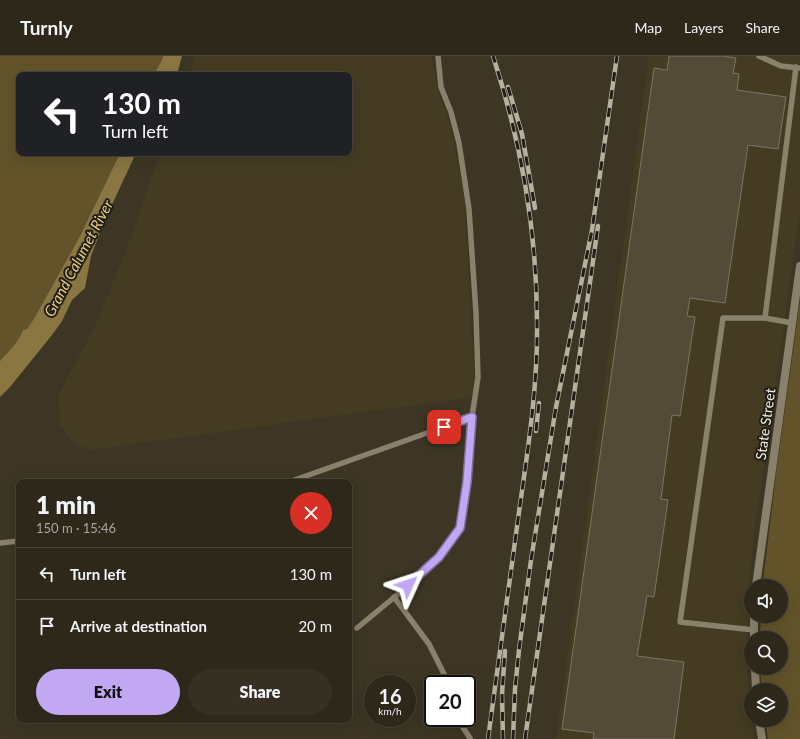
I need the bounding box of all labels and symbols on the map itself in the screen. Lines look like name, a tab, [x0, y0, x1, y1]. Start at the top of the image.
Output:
water label: Grand Calumet River	[40, 196, 117, 319]
street label: State Street	[752, 387, 778, 461]
pin	[427, 410, 461, 444]
position arrow	[387, 564, 429, 606]
speed limit sign: 20	[424, 675, 476, 727]

